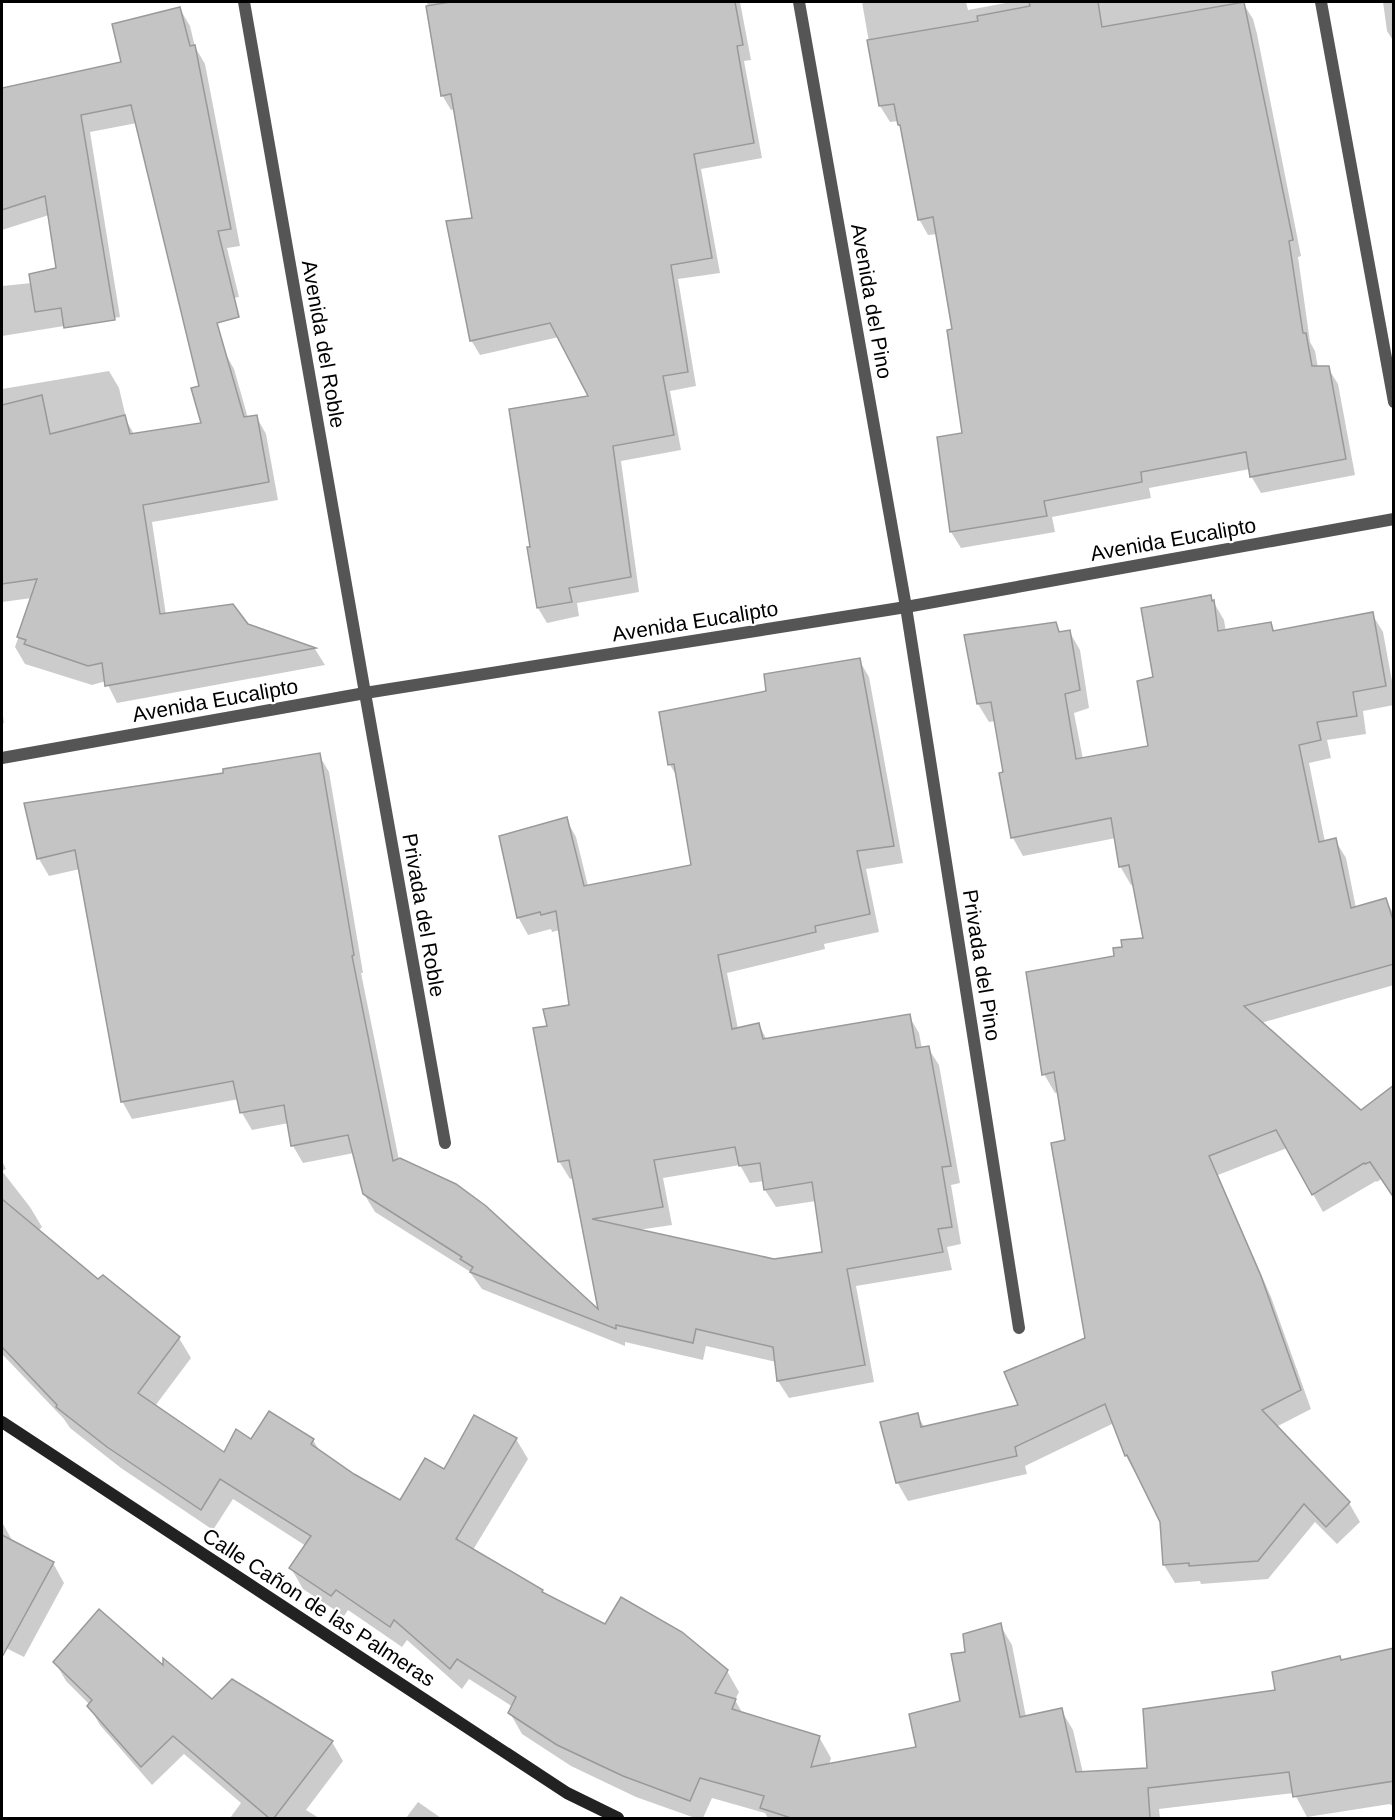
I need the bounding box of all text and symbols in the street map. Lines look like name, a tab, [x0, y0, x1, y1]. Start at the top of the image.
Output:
street label: Avenida del Pino	[847, 222, 897, 380]
street label: Avenida del Roble	[298, 258, 350, 430]
street label: Avenida Eucalipto	[1088, 513, 1258, 565]
street label: Avenida Eucalipto	[610, 597, 780, 645]
street label: Avenida Eucalipto	[130, 674, 300, 726]
street label: Privada del Roble	[398, 831, 450, 999]
street label: Privada del Pino	[959, 888, 1005, 1042]
street label: Calle Cañon de las Palmeras	[199, 1523, 439, 1691]

